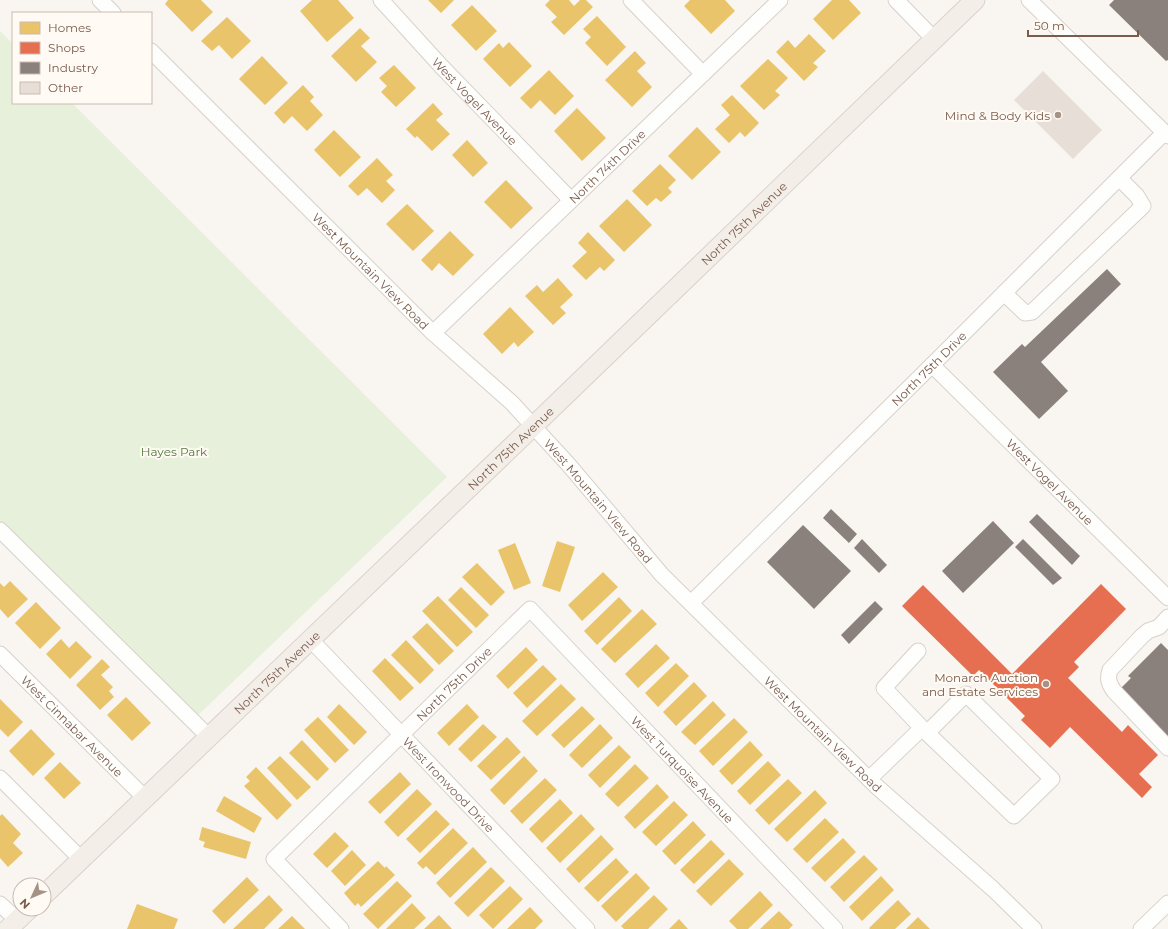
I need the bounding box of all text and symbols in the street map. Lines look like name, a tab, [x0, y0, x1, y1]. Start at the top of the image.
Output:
legend	[12, 12, 152, 104]
scale bar	[1028, 12, 1138, 38]
text: 50 m	[1034, 18, 1065, 33]
text: Homes	[48, 20, 91, 35]
text: Shops	[48, 40, 85, 55]
street label: West Vogel Avenue	[429, 54, 521, 148]
text: Industry	[48, 60, 98, 75]
text: Other	[48, 80, 83, 95]
place label: Mind & Body Kids	[945, 108, 1050, 123]
marker: Mind & Body Kids	[1053, 110, 1063, 120]
street label: North 74th Drive	[566, 126, 648, 206]
street label: North 75th Avenue	[698, 178, 790, 268]
street label: West Mountain View Road	[309, 209, 432, 332]
street label: North 75th Drive	[888, 328, 969, 409]
street label: North 75th Avenue	[464, 403, 557, 493]
street label: West Vogel Avenue	[1003, 435, 1097, 528]
street label: West Mountain View Road	[541, 436, 656, 566]
park label: Hayes Park	[141, 444, 208, 459]
street label: North 75th Avenue	[230, 627, 323, 717]
street label: North 75th Drive	[413, 643, 495, 724]
place label: Monarch Auction and Estate Services	[922, 670, 1038, 699]
street label: West Cinnabar Avenue	[18, 672, 126, 780]
street label: West Mountain View Road	[761, 673, 885, 795]
marker: Monarch Auction and Estate Services	[1041, 679, 1051, 689]
street label: West Turquoise Avenue	[628, 713, 737, 826]
street label: West Ironwood Drive	[400, 734, 498, 835]
north arrow	[12, 877, 52, 917]
text: N	[17, 896, 33, 912]

